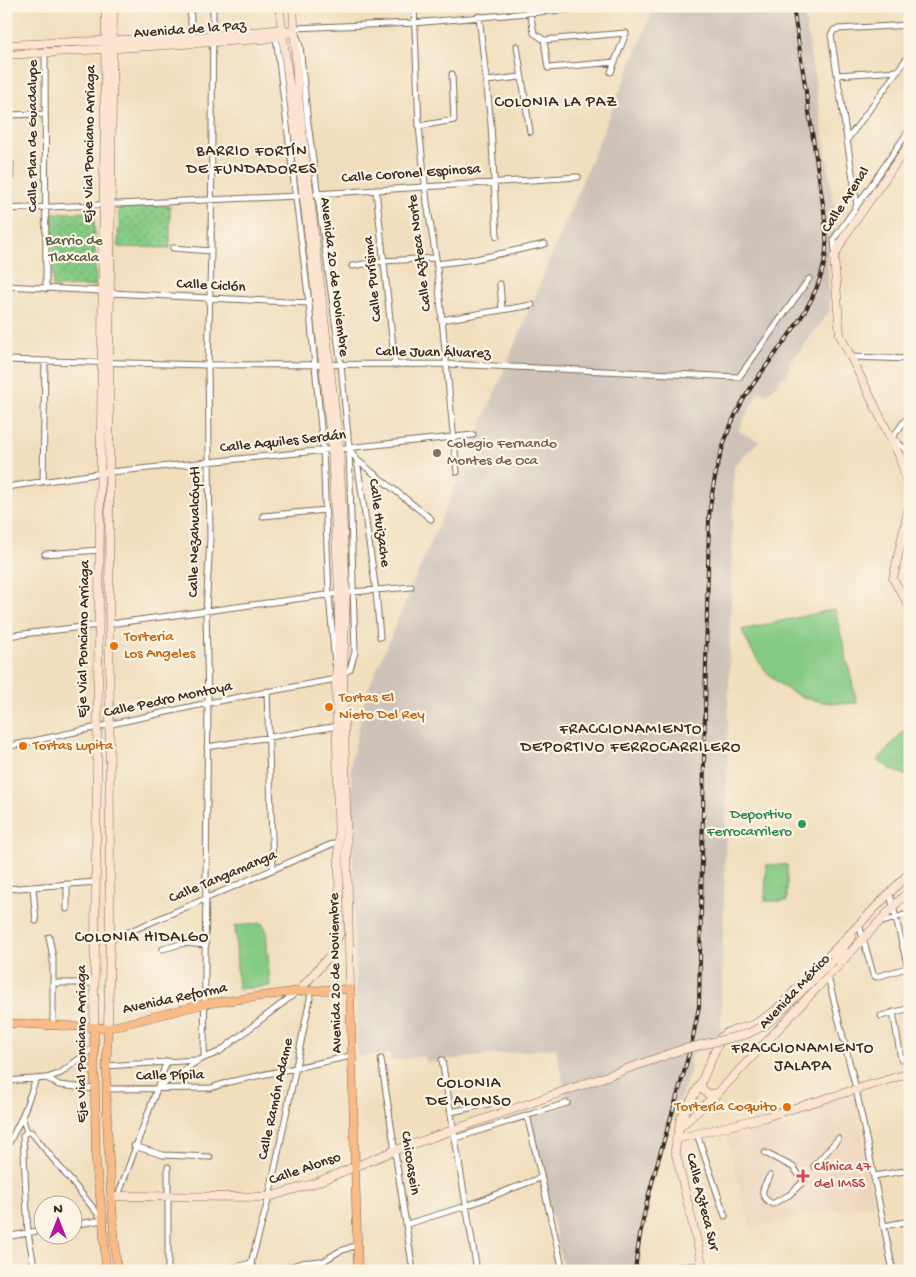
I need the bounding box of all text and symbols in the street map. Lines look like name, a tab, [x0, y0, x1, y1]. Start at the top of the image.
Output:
street label: Avenida de la Paz	[133, 17, 247, 43]
street label: Calle Plan de Guadalupe	[24, 60, 42, 212]
street label: Eje Vial Ponciano Arriaga	[80, 64, 100, 223]
district label: COLONIA LA PAZ	[494, 94, 618, 113]
district label: BARRIO FORTÍN DE FUNDADORES	[186, 142, 317, 180]
street label: Calle Coronel Espinosa	[341, 160, 482, 188]
street label: Calle Arenal	[818, 164, 874, 236]
street label: Calle Azteca Norte	[404, 193, 436, 312]
street label: Avenida 20 de Noviembre	[315, 196, 353, 358]
park label: Barrio de Tlaxcala	[44, 232, 103, 267]
street label: Calle Purísima	[359, 235, 386, 323]
street label: Calle Ciclón	[176, 275, 246, 297]
street label: Calle Juan Álvarez	[375, 343, 491, 363]
street label: Calle Aquiles Serdán	[219, 426, 347, 458]
place label: Colegio Fernando Montes de Oca	[447, 435, 557, 470]
marker: Colegio Fernando Montes de Oca	[431, 447, 443, 459]
street label: Calle Nezahualcóyotl	[185, 466, 205, 598]
street label: Calle Huizache	[364, 478, 394, 569]
street label: Eje Vial Ponciano Arriaga	[74, 559, 94, 718]
place label: Torteria Los Angeles	[123, 628, 196, 663]
marker: Torteria Los Angeles	[108, 640, 120, 652]
street label: Calle Pedro Montoya	[102, 677, 234, 722]
place label: Tortas El Nieto Del Rey	[338, 689, 425, 724]
marker: Tortas El Nieto Del Rey	[323, 701, 335, 713]
district label: FRACCIONAMIENTO DEPORTIVO FERROCARRILERO	[520, 721, 741, 758]
place label: Tortas Lupita	[32, 737, 114, 755]
marker: Tortas Lupita	[17, 740, 29, 752]
place label: Deportivo Ferrocarrilero	[706, 806, 792, 841]
marker: Deportivo Ferrocarrilero	[796, 818, 808, 830]
street label: Calle Tangamanga	[166, 846, 280, 908]
street label: Avenida 20 de Noviembre	[326, 892, 346, 1053]
district label: COLONIA HIDALGO	[75, 929, 209, 948]
street label: Avenida México	[756, 950, 835, 1033]
street label: Eje Vial Ponciano Arriaga	[73, 964, 91, 1123]
street label: Avenida Reforma	[121, 979, 230, 1019]
street label: Calle Ramón Adame	[254, 1036, 298, 1162]
district label: FRACCIONAMIENTO JALAPA	[731, 1040, 874, 1077]
street label: Calle Pípila	[136, 1066, 205, 1086]
district label: COLONIA DE ALONSO	[425, 1075, 512, 1112]
place label: Tortería Coquito	[674, 1098, 777, 1116]
marker: Tortería Coquito	[781, 1101, 793, 1113]
street label: Chicoasein	[396, 1130, 424, 1196]
street label: Calle Alonso	[267, 1148, 343, 1190]
street label: Calle Azteca Sur	[681, 1151, 723, 1254]
place label: Clínica 47 del IMSS	[814, 1158, 872, 1193]
marker: Clínica 47 del IMSS	[796, 1169, 810, 1183]
north arrow	[32, 1194, 82, 1244]
text: N	[53, 1201, 63, 1218]

